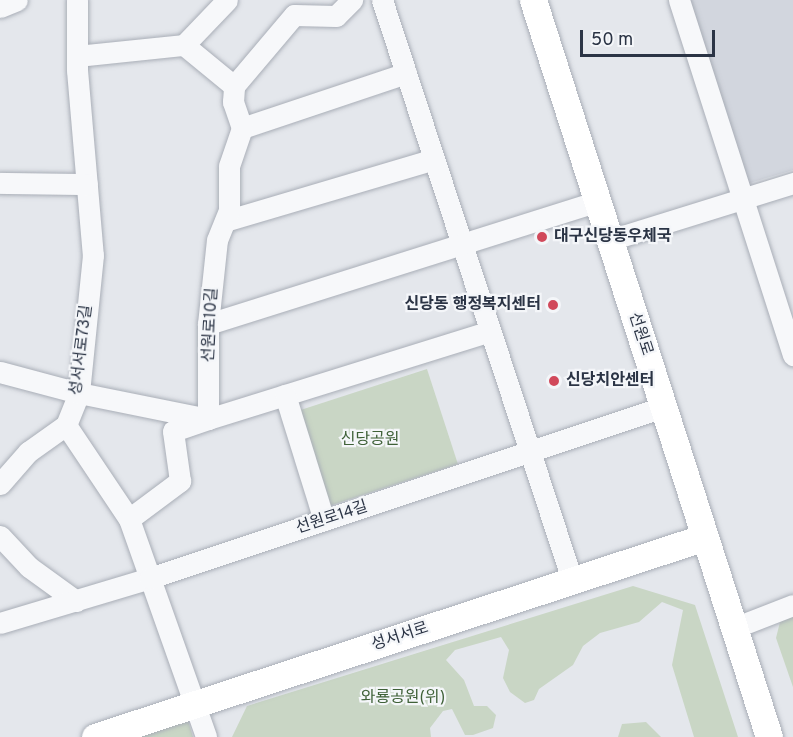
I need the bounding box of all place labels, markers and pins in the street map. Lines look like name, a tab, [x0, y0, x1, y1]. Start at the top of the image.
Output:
place label: 대구신당동우체국	[554, 227, 672, 247]
marker: 대구신당동우체국	[535, 230, 549, 244]
place label: 신당동 행정복지센터	[405, 295, 541, 315]
marker: 신당동 행정복지센터	[546, 298, 560, 312]
place label: 신당치안센터	[566, 371, 654, 391]
marker: 신당치안센터	[547, 374, 561, 388]

